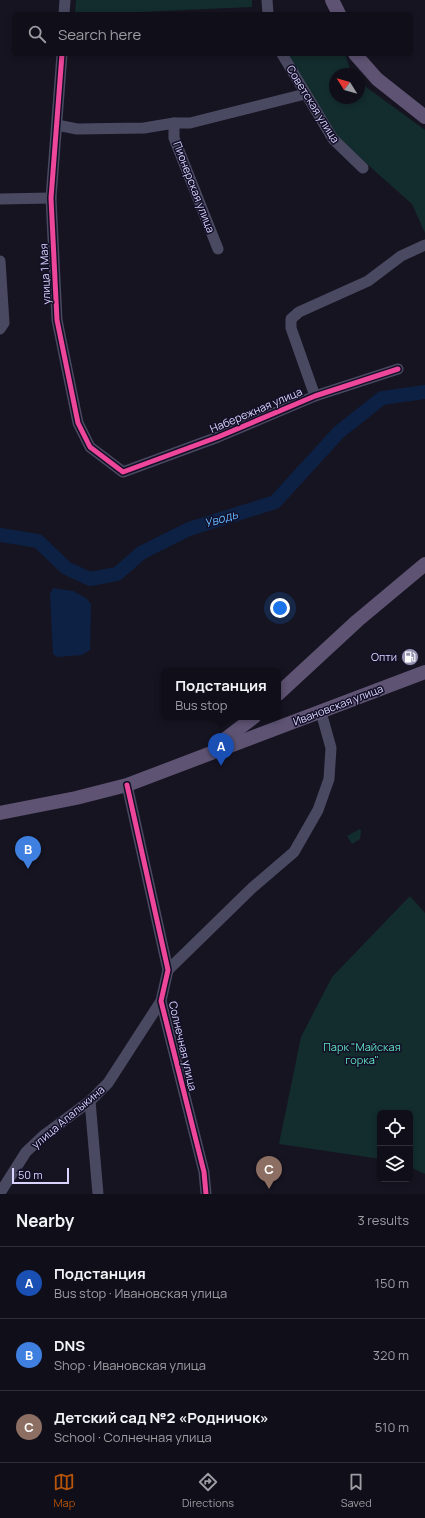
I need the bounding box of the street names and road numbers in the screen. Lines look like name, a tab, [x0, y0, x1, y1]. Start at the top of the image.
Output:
street label: Советская улица	[283, 62, 343, 145]
street label: Пионерская улица	[170, 139, 219, 235]
street label: улица 1 Мая	[35, 243, 54, 305]
street label: Набережная улица	[207, 383, 304, 436]
street label: Ивановская улица	[291, 680, 385, 729]
street label: Солнечная улица	[166, 1000, 201, 1092]
street label: улица Алалыкина	[28, 1082, 107, 1152]

